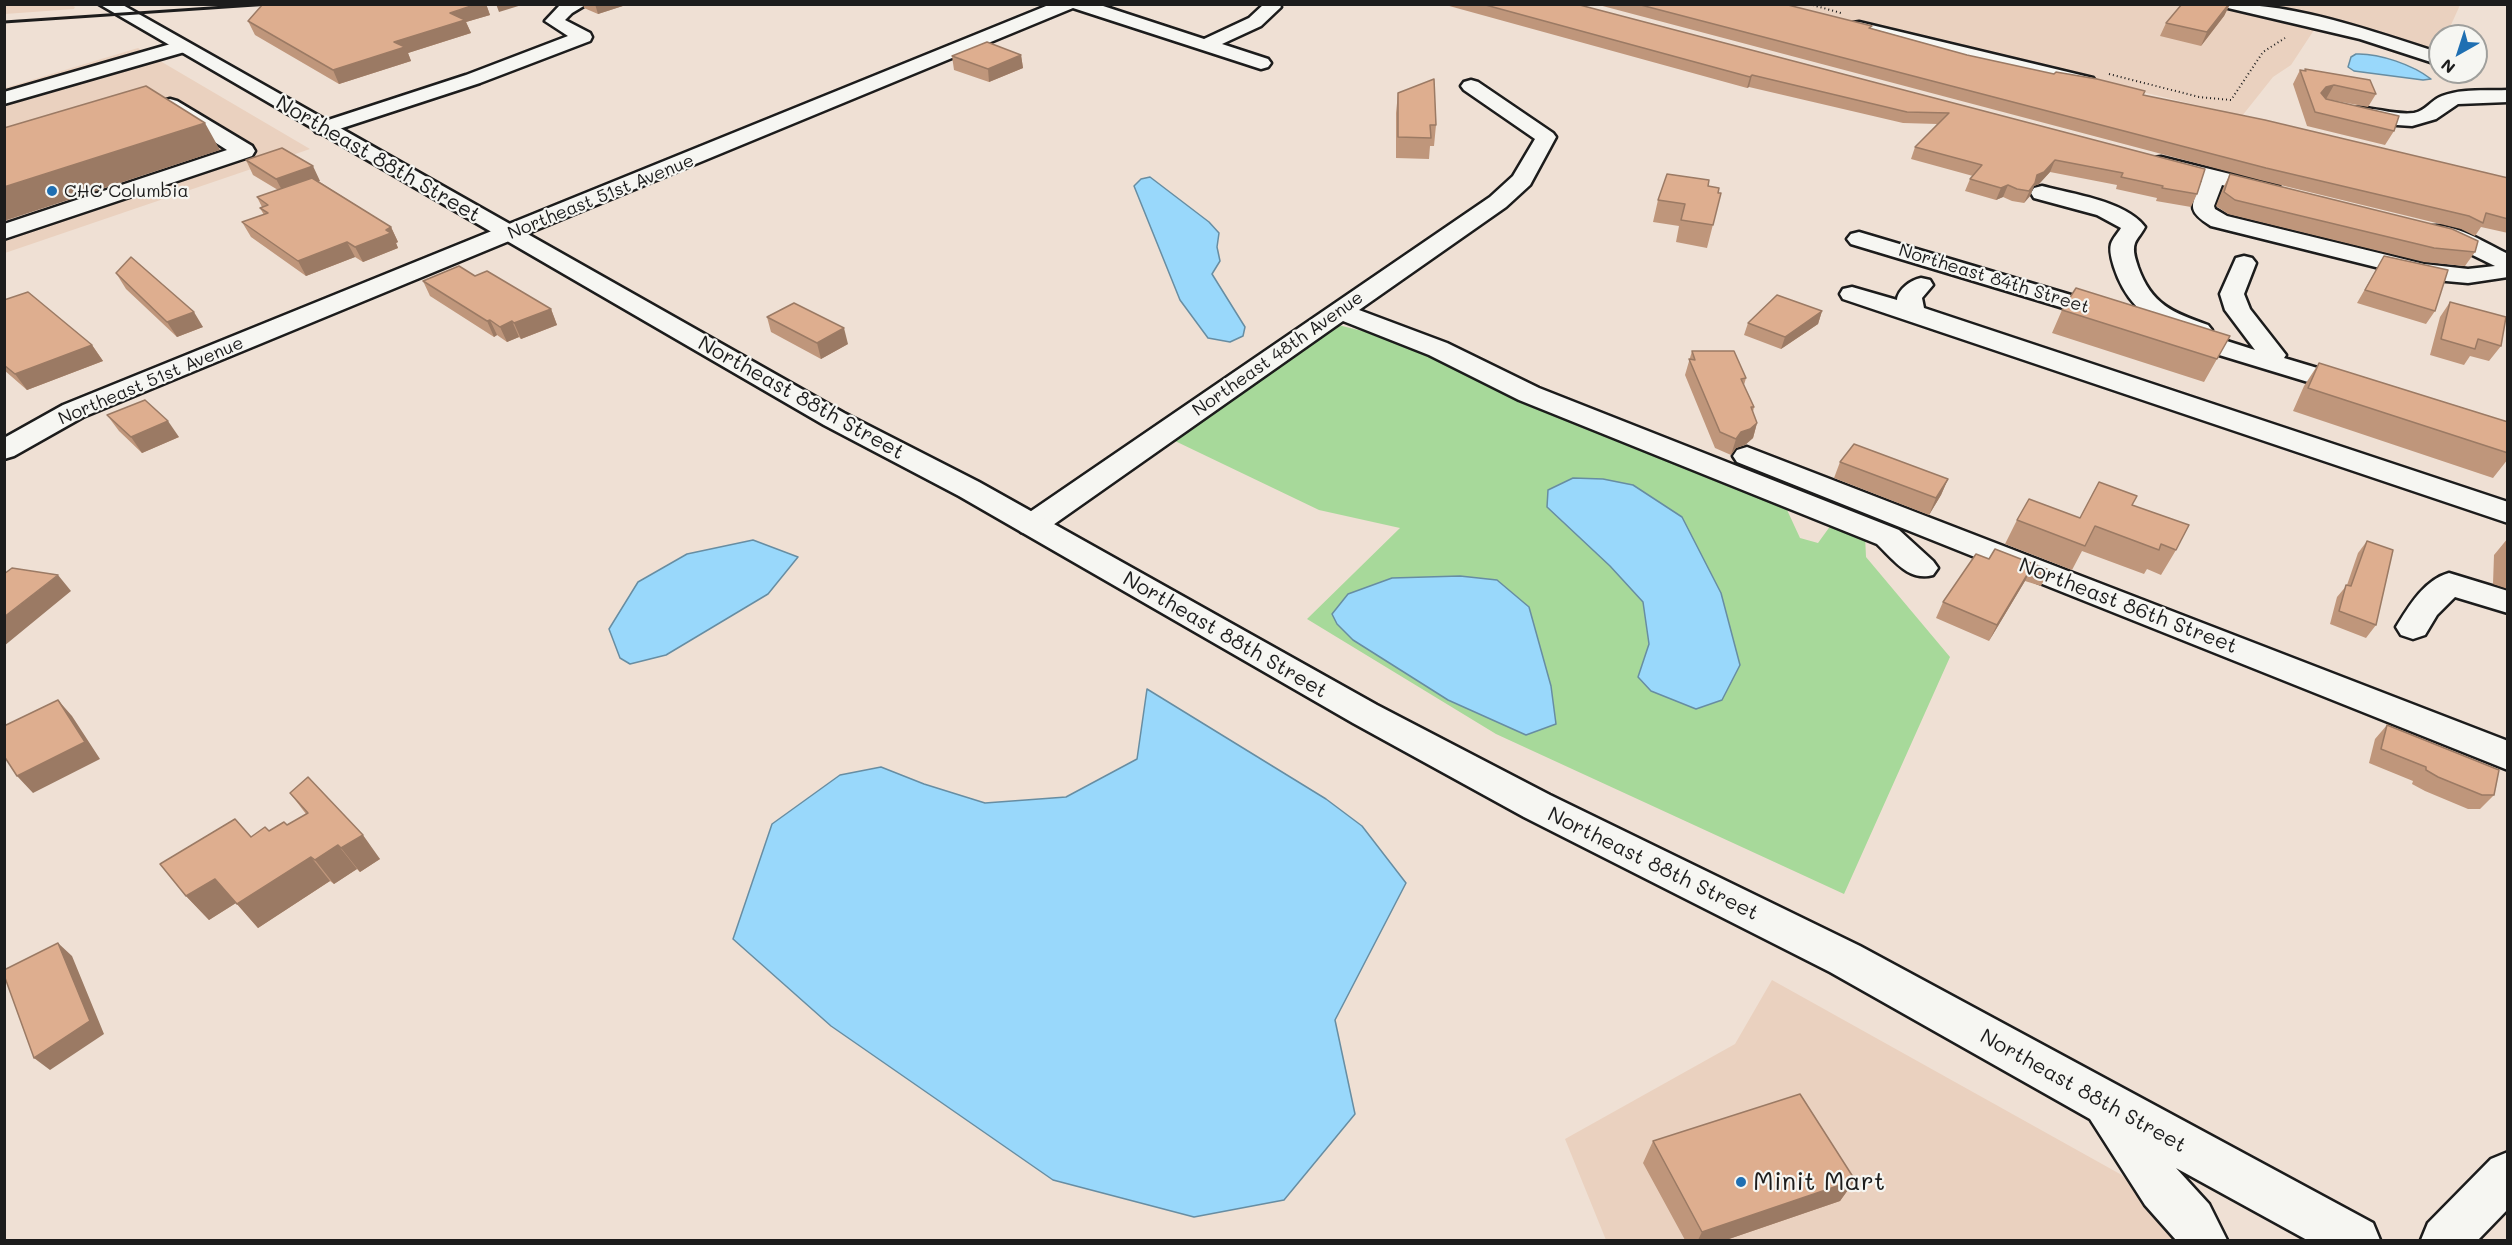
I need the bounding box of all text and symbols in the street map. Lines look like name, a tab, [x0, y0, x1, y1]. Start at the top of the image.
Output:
north arrow	[2428, 24, 2488, 84]
text: N	[2436, 55, 2459, 79]
street label: Northeast 88th Street	[271, 90, 485, 228]
street label: Northeast 51st Avenue	[505, 150, 697, 244]
place label: CHC Columbia	[64, 180, 189, 202]
marker: CHC Columbia	[45, 184, 59, 198]
street label: Northeast 84th Street	[1896, 240, 2092, 318]
street label: Northeast 48th Avenue	[1188, 287, 1368, 421]
street label: Northeast 88th Street	[693, 331, 909, 465]
street label: Northeast 51st Avenue	[55, 332, 247, 430]
street label: Northeast 86th Street	[2015, 553, 2241, 659]
street label: Northeast 88th Street	[1118, 566, 1332, 704]
street label: Northeast 88th Street	[1543, 802, 1763, 926]
street label: Northeast 88th Street	[1975, 1024, 2191, 1158]
place label: Minit Mart	[1753, 1166, 1885, 1198]
marker: Minit Mart	[1734, 1175, 1748, 1189]

